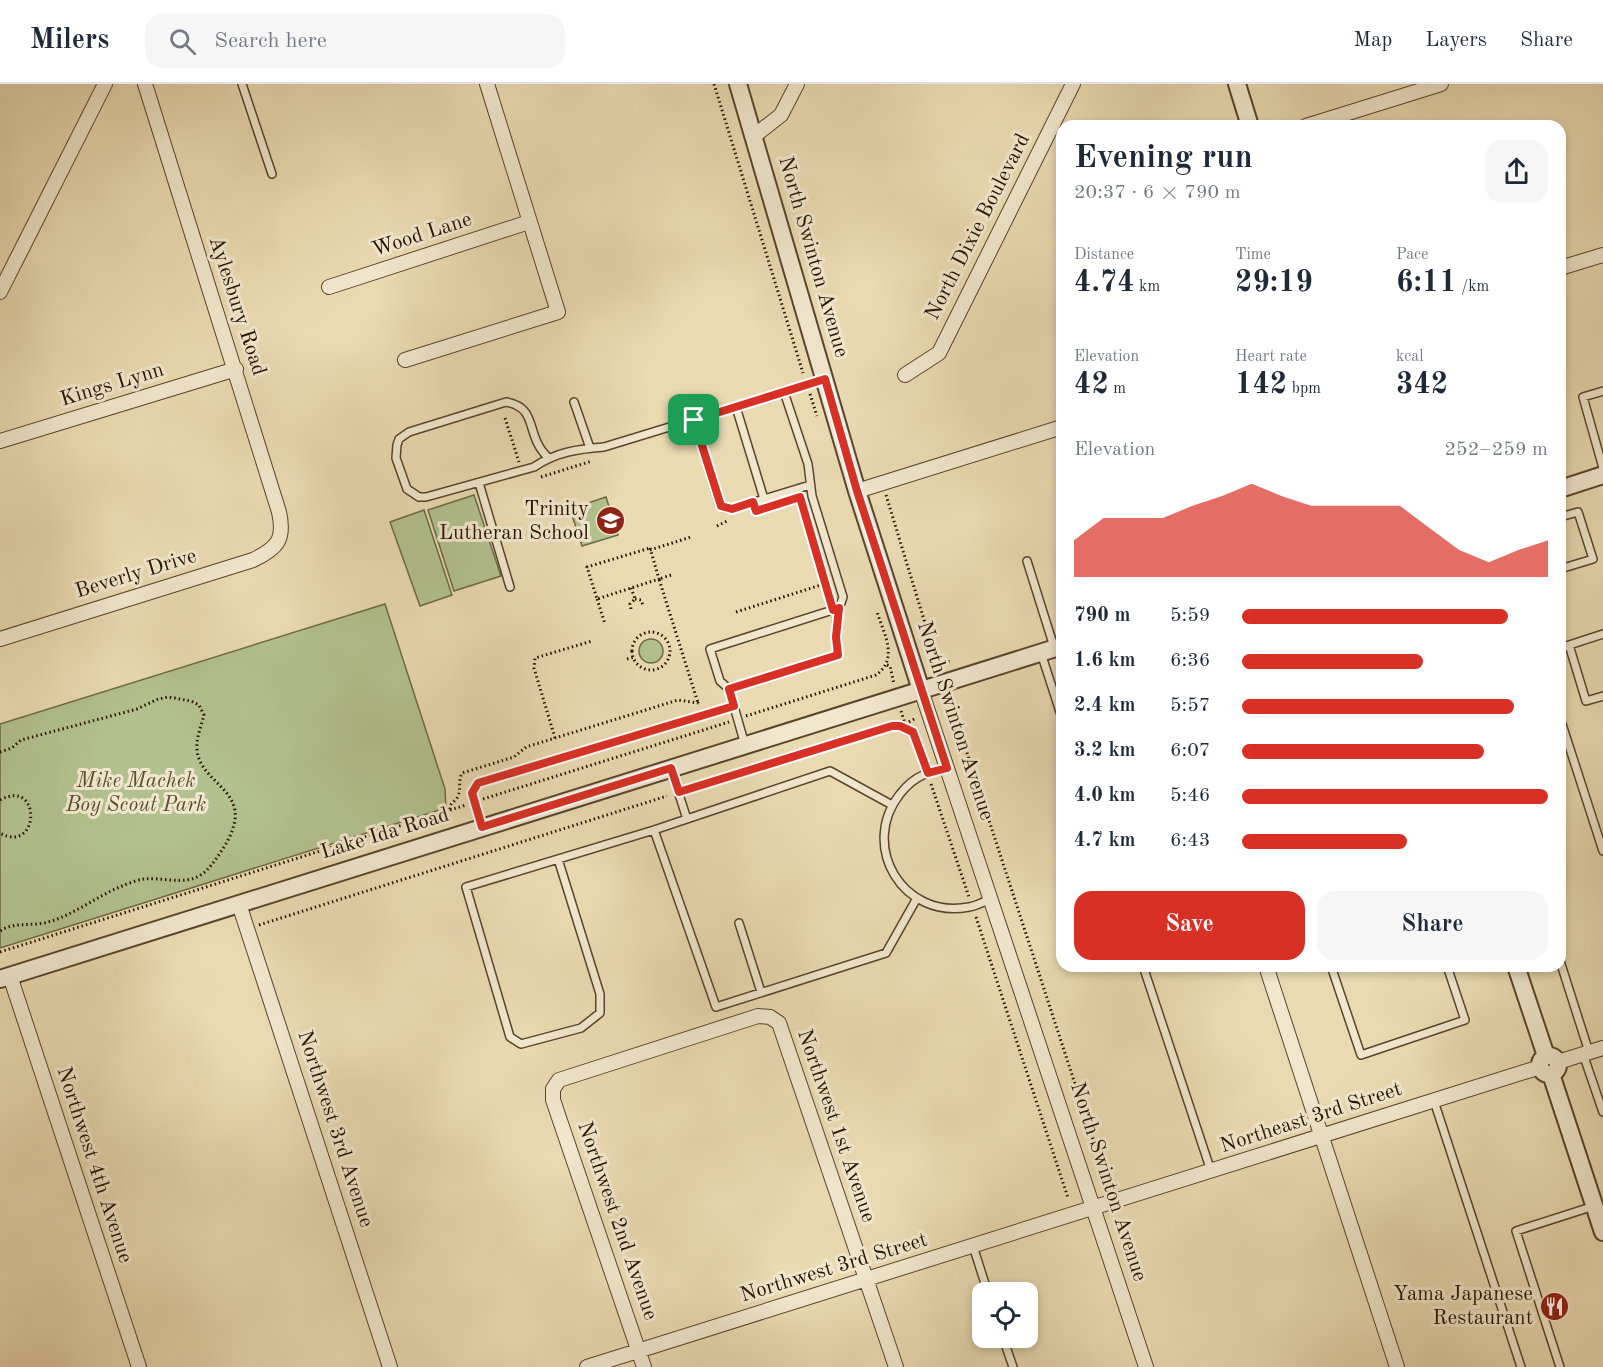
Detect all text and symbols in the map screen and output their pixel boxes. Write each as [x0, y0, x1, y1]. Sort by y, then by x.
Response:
search box [145, 14, 565, 68]
icon: search [166, 25, 199, 58]
text: Milers [30, 27, 109, 55]
text: Search here [214, 30, 327, 52]
text: Map [1353, 30, 1392, 51]
text: Layers [1425, 30, 1487, 51]
text: Share [1520, 30, 1573, 51]
street label: North Dixie Boulevard [922, 130, 1034, 323]
button: share [1485, 140, 1548, 203]
text: Evening run [1074, 142, 1253, 175]
street label: North Swinton Avenue [774, 154, 852, 360]
text: 20:37 · 6 × 790 m [1074, 183, 1241, 203]
street label: Wood Lane [370, 209, 474, 261]
street label: Aylesbury Road [205, 234, 269, 378]
text: Distance [1074, 247, 1134, 263]
text: Time [1235, 247, 1271, 263]
text: Pace [1396, 247, 1428, 263]
text: 4.74 [1074, 268, 1135, 298]
text: 29:19 [1235, 268, 1313, 298]
text: 6:11 [1396, 268, 1457, 298]
text: km [1135, 279, 1160, 295]
text: /km [1457, 279, 1489, 295]
text: Elevation [1074, 349, 1139, 365]
text: Heart rate [1235, 349, 1307, 365]
text: kcal [1396, 349, 1424, 365]
street label: Kings Lynn [58, 359, 166, 411]
text: 42 [1074, 370, 1109, 400]
text: 142 [1235, 370, 1287, 400]
text: 342 [1396, 370, 1448, 400]
text: m [1109, 381, 1126, 397]
text: bpm [1287, 381, 1321, 397]
pin [668, 394, 719, 445]
icon: arrive [677, 403, 710, 436]
text: Elevation [1074, 440, 1155, 460]
text: 252–259 m [1445, 440, 1548, 460]
place label: Trinity Lutheran School [439, 499, 589, 544]
school or university icon: Trinity Lutheran School [594, 505, 626, 537]
street label: Beverly Drive [73, 546, 199, 602]
text: 790 m [1074, 606, 1130, 626]
text: 5:59 [1170, 606, 1210, 626]
street label: North Swinton Avenue [913, 619, 997, 823]
text: 1.6 km [1074, 651, 1136, 671]
text: 6:36 [1170, 651, 1210, 671]
text: 2.4 km [1074, 696, 1136, 716]
text: 5:57 [1170, 696, 1210, 716]
text: 3.2 km [1074, 741, 1136, 761]
text: 6:07 [1170, 741, 1210, 761]
park label: Mike Machek Boy Scout Park [65, 771, 206, 816]
text: 4.0 km [1074, 786, 1136, 806]
text: 5:46 [1170, 786, 1210, 806]
street label: Lake Ida Road [318, 804, 452, 864]
text: 4.7 km [1074, 831, 1136, 851]
text: 6:43 [1170, 831, 1210, 851]
button: Save [1074, 891, 1305, 960]
button: Share [1317, 891, 1548, 960]
street label: Northwest 1st Avenue [793, 1027, 879, 1225]
street label: Northwest 3rd Avenue [293, 1028, 377, 1230]
street label: Northwest 4th Avenue [52, 1064, 136, 1266]
street label: Northeast 3rd Street [1218, 1079, 1404, 1157]
street label: North Swinton Avenue [1066, 1080, 1150, 1284]
street label: Northwest 2nd Avenue [573, 1119, 661, 1323]
street label: Northwest 3rd Street [738, 1230, 930, 1306]
map controls [972, 1282, 1038, 1348]
button: locate [972, 1282, 1038, 1348]
place label: Yama Japanese Restaurant [1393, 1284, 1533, 1329]
restaurant icon: Yama Japanese Restaurant [1538, 1290, 1570, 1322]

